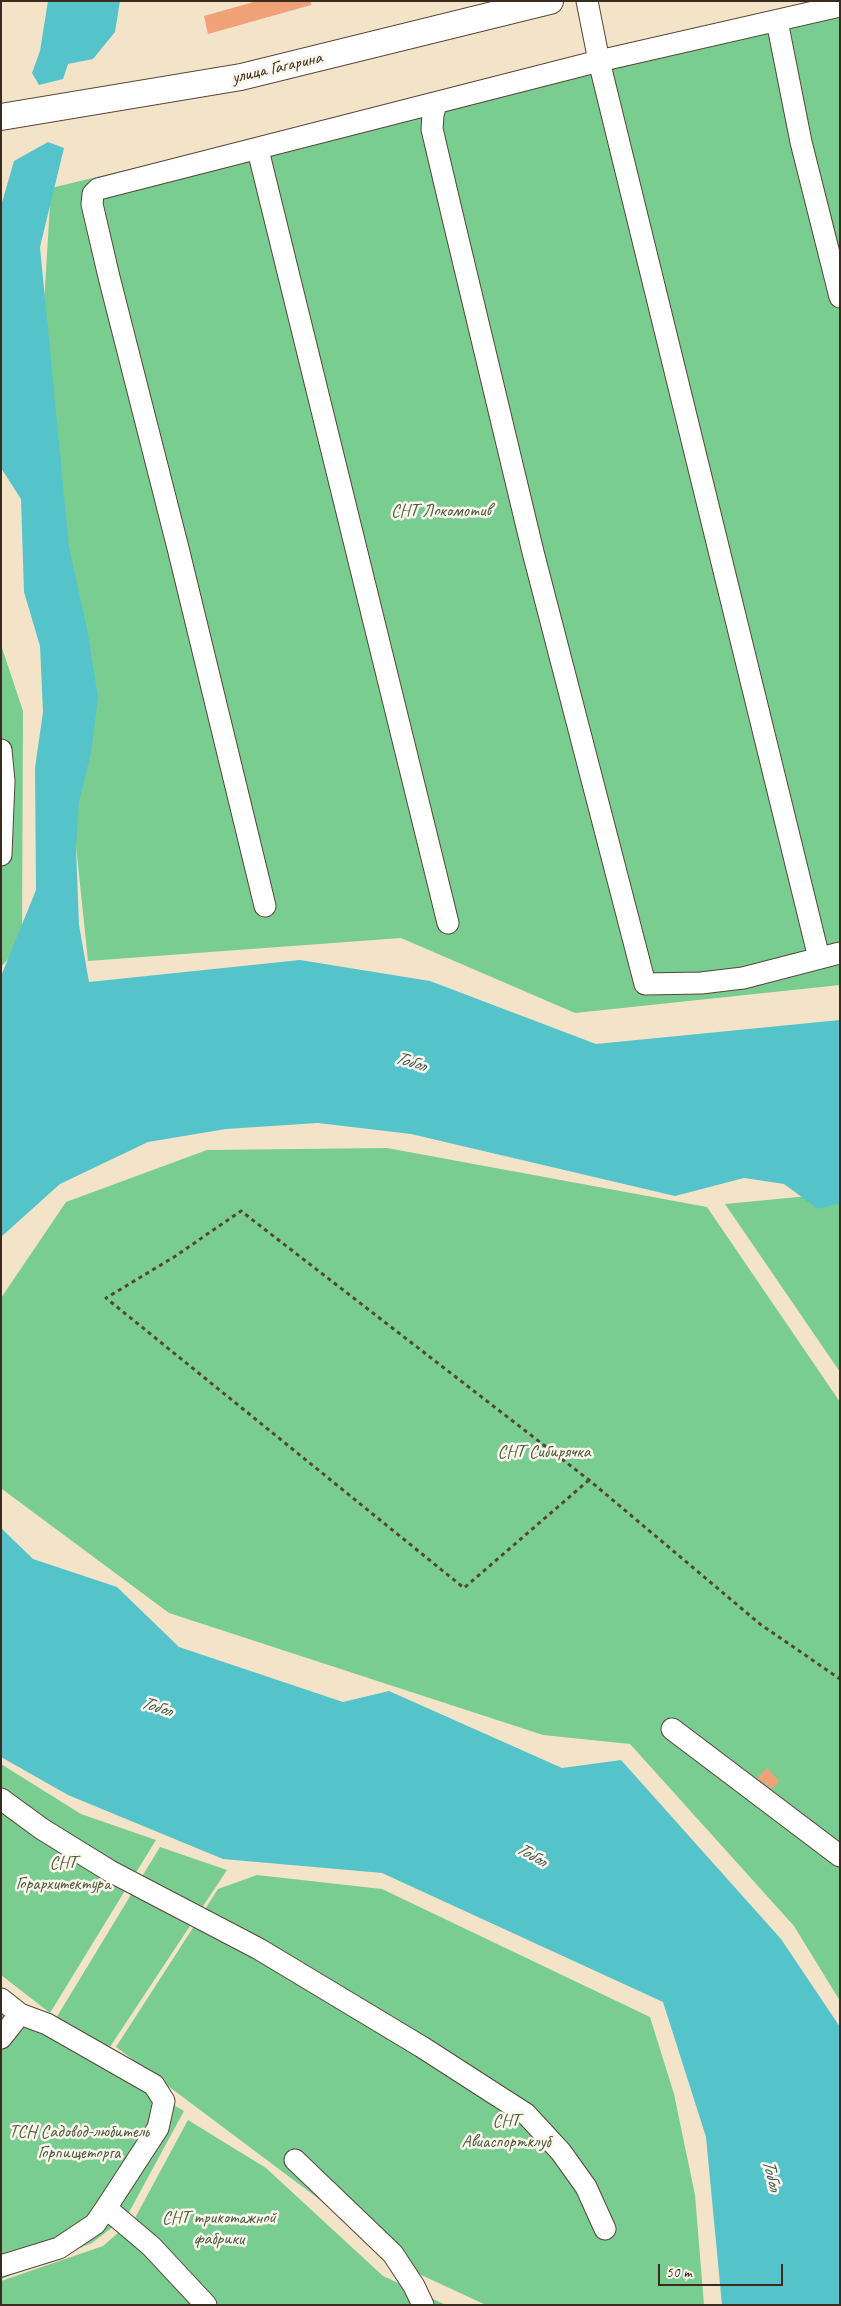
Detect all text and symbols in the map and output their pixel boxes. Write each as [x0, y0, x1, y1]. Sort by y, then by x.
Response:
street label: улица Гагарина [230, 47, 324, 89]
park label: СНТ Локомотив [391, 500, 491, 522]
water label: Тобол [392, 1047, 428, 1077]
park label: СНТ Сибирячка [497, 1441, 591, 1463]
water label: Тобол [138, 1691, 174, 1723]
water label: Тобол [512, 1837, 550, 1873]
park label: СНТ Горархитектура [16, 1852, 110, 1895]
park label: СНТ Авиаспортклуб [462, 2110, 550, 2152]
park label: ТСН Садовод-любитель Горпищеторга [9, 2121, 149, 2164]
water label: Тобол [756, 2157, 786, 2193]
park label: СНТ трикотажной фабрики [162, 2207, 276, 2250]
scale bar [661, 2254, 786, 2286]
text: 50 m [666, 2263, 692, 2282]

